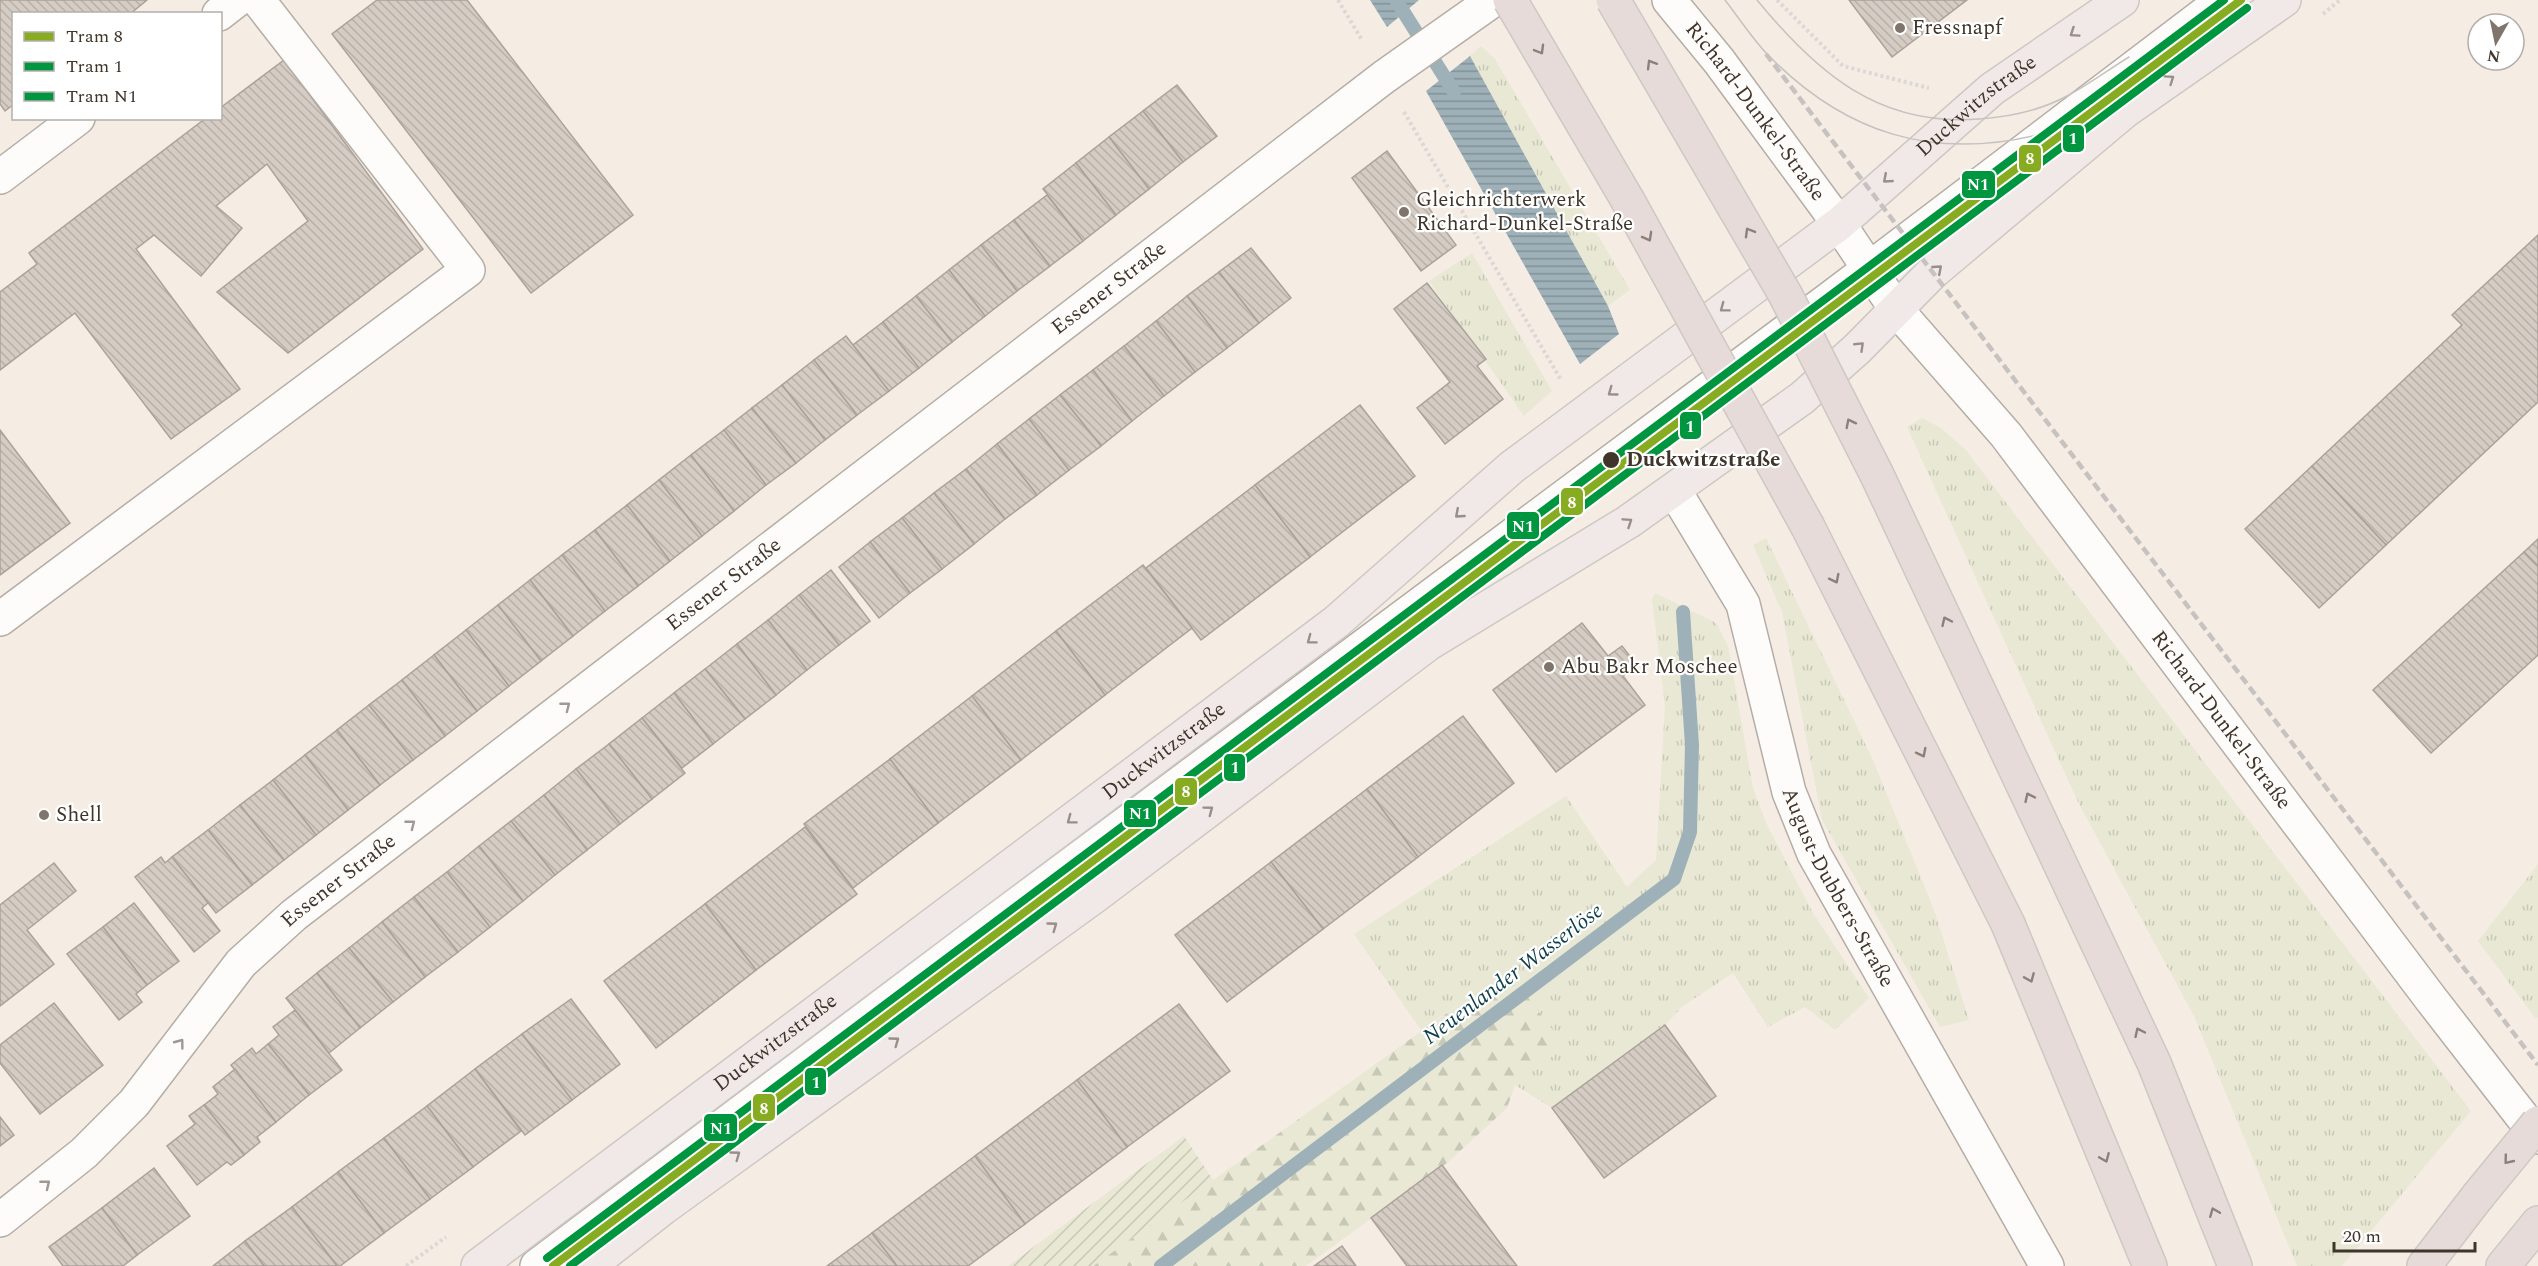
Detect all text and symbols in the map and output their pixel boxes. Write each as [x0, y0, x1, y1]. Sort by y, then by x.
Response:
legend [12, 12, 222, 120]
place label: Fressnapf [1912, 12, 2004, 44]
north arrow [2466, 12, 2526, 72]
street label: Richard-Dunkel-Straße [1677, 15, 1833, 208]
marker: Fressnapf [1893, 21, 1907, 35]
text: Tram 8 [66, 23, 123, 50]
one-way arrow [2070, 26, 2081, 37]
text: N [2485, 43, 2502, 69]
one-way arrow [1533, 44, 1544, 55]
street label: Duckwitzstraße [1909, 47, 2043, 165]
text: Tram 1 [66, 53, 123, 80]
one-way arrow [1647, 60, 1659, 70]
one-way arrow [2164, 75, 2175, 86]
text: Tram N1 [66, 83, 137, 110]
line badge: 1 [2062, 124, 2085, 153]
text: 1 [2069, 127, 2077, 151]
line badge: 8 [2018, 144, 2042, 173]
text: 8 [2026, 147, 2035, 171]
line badge: N1 [1961, 170, 1996, 199]
one-way arrow [1884, 172, 1894, 183]
text: N1 [1967, 173, 1989, 197]
place label: Gleichrichterwerk Richard-Dunkel-Straße [1416, 184, 1633, 240]
marker: Gleichrichterwerk Richard-Dunkel-Straße [1397, 205, 1411, 219]
one-way arrow [1745, 228, 1756, 238]
one-way arrow [1641, 231, 1652, 242]
street label: Essener Straße [1044, 233, 1174, 343]
one-way arrow [1931, 265, 1942, 276]
one-way arrow [1720, 301, 1731, 312]
one-way arrow [1852, 342, 1863, 353]
one-way arrow [1607, 385, 1618, 396]
line badge: 1 [1679, 411, 1702, 440]
text: 1 [1686, 415, 1694, 439]
one-way arrow [1846, 419, 1857, 429]
place label: Duckwitzstraße [1626, 444, 1780, 476]
marker: Duckwitzstraße [1601, 450, 1621, 470]
line badge: 8 [1560, 487, 1584, 516]
text: 8 [1568, 491, 1577, 515]
one-way arrow [1455, 507, 1466, 518]
line badge: N1 [1506, 511, 1540, 540]
text: N1 [1512, 515, 1534, 539]
one-way arrow [1621, 518, 1632, 529]
street label: Essener Straße [659, 530, 788, 639]
one-way arrow [1827, 573, 1839, 584]
one-way arrow [1941, 617, 1953, 628]
street label: Richard-Dunkel-Straße [2143, 624, 2299, 817]
one-way arrow [1307, 633, 1318, 644]
place label: Abu Bakr Moschee [1561, 651, 1738, 683]
marker: Abu Bakr Moschee [1542, 660, 1556, 674]
street label: Duckwitzstraße [1095, 694, 1233, 808]
one-way arrow [559, 702, 570, 713]
one-way arrow [1915, 747, 1926, 758]
line badge: 1 [1223, 753, 1246, 782]
text: 1 [1231, 756, 1239, 780]
line badge: 8 [1174, 777, 1198, 806]
text: 8 [1182, 780, 1191, 804]
street label: August-Dubbers-Straße [1773, 783, 1902, 994]
one-way arrow [2025, 793, 2037, 804]
place label: Shell [56, 799, 102, 831]
line badge: N1 [1123, 799, 1157, 828]
text: N1 [1129, 802, 1151, 826]
one-way arrow [1202, 806, 1213, 817]
marker: Shell [37, 808, 51, 822]
one-way arrow [1067, 813, 1078, 824]
one-way arrow [405, 821, 416, 832]
street label: Essener Straße [274, 826, 403, 936]
water label: Neuenlander Wasserlöse [1416, 895, 1610, 1053]
one-way arrow [1046, 923, 1057, 934]
one-way arrow [2023, 971, 2035, 982]
street label: Duckwitzstraße [707, 985, 844, 1100]
one-way arrow [2135, 1027, 2147, 1038]
one-way arrow [888, 1037, 899, 1048]
one-way arrow [172, 1039, 183, 1050]
line badge: 1 [804, 1067, 827, 1096]
text: 1 [812, 1071, 820, 1095]
line badge: 8 [752, 1093, 776, 1122]
text: 8 [760, 1097, 769, 1121]
line badge: N1 [703, 1113, 738, 1142]
text: N1 [710, 1117, 732, 1141]
one-way arrow [730, 1151, 741, 1162]
one-way arrow [2098, 1151, 2110, 1162]
one-way arrow [2504, 1153, 2515, 1164]
one-way arrow [39, 1180, 50, 1191]
one-way arrow [2209, 1207, 2221, 1218]
scale bar [2334, 1215, 2475, 1253]
text: 20 m [2343, 1223, 2381, 1250]

